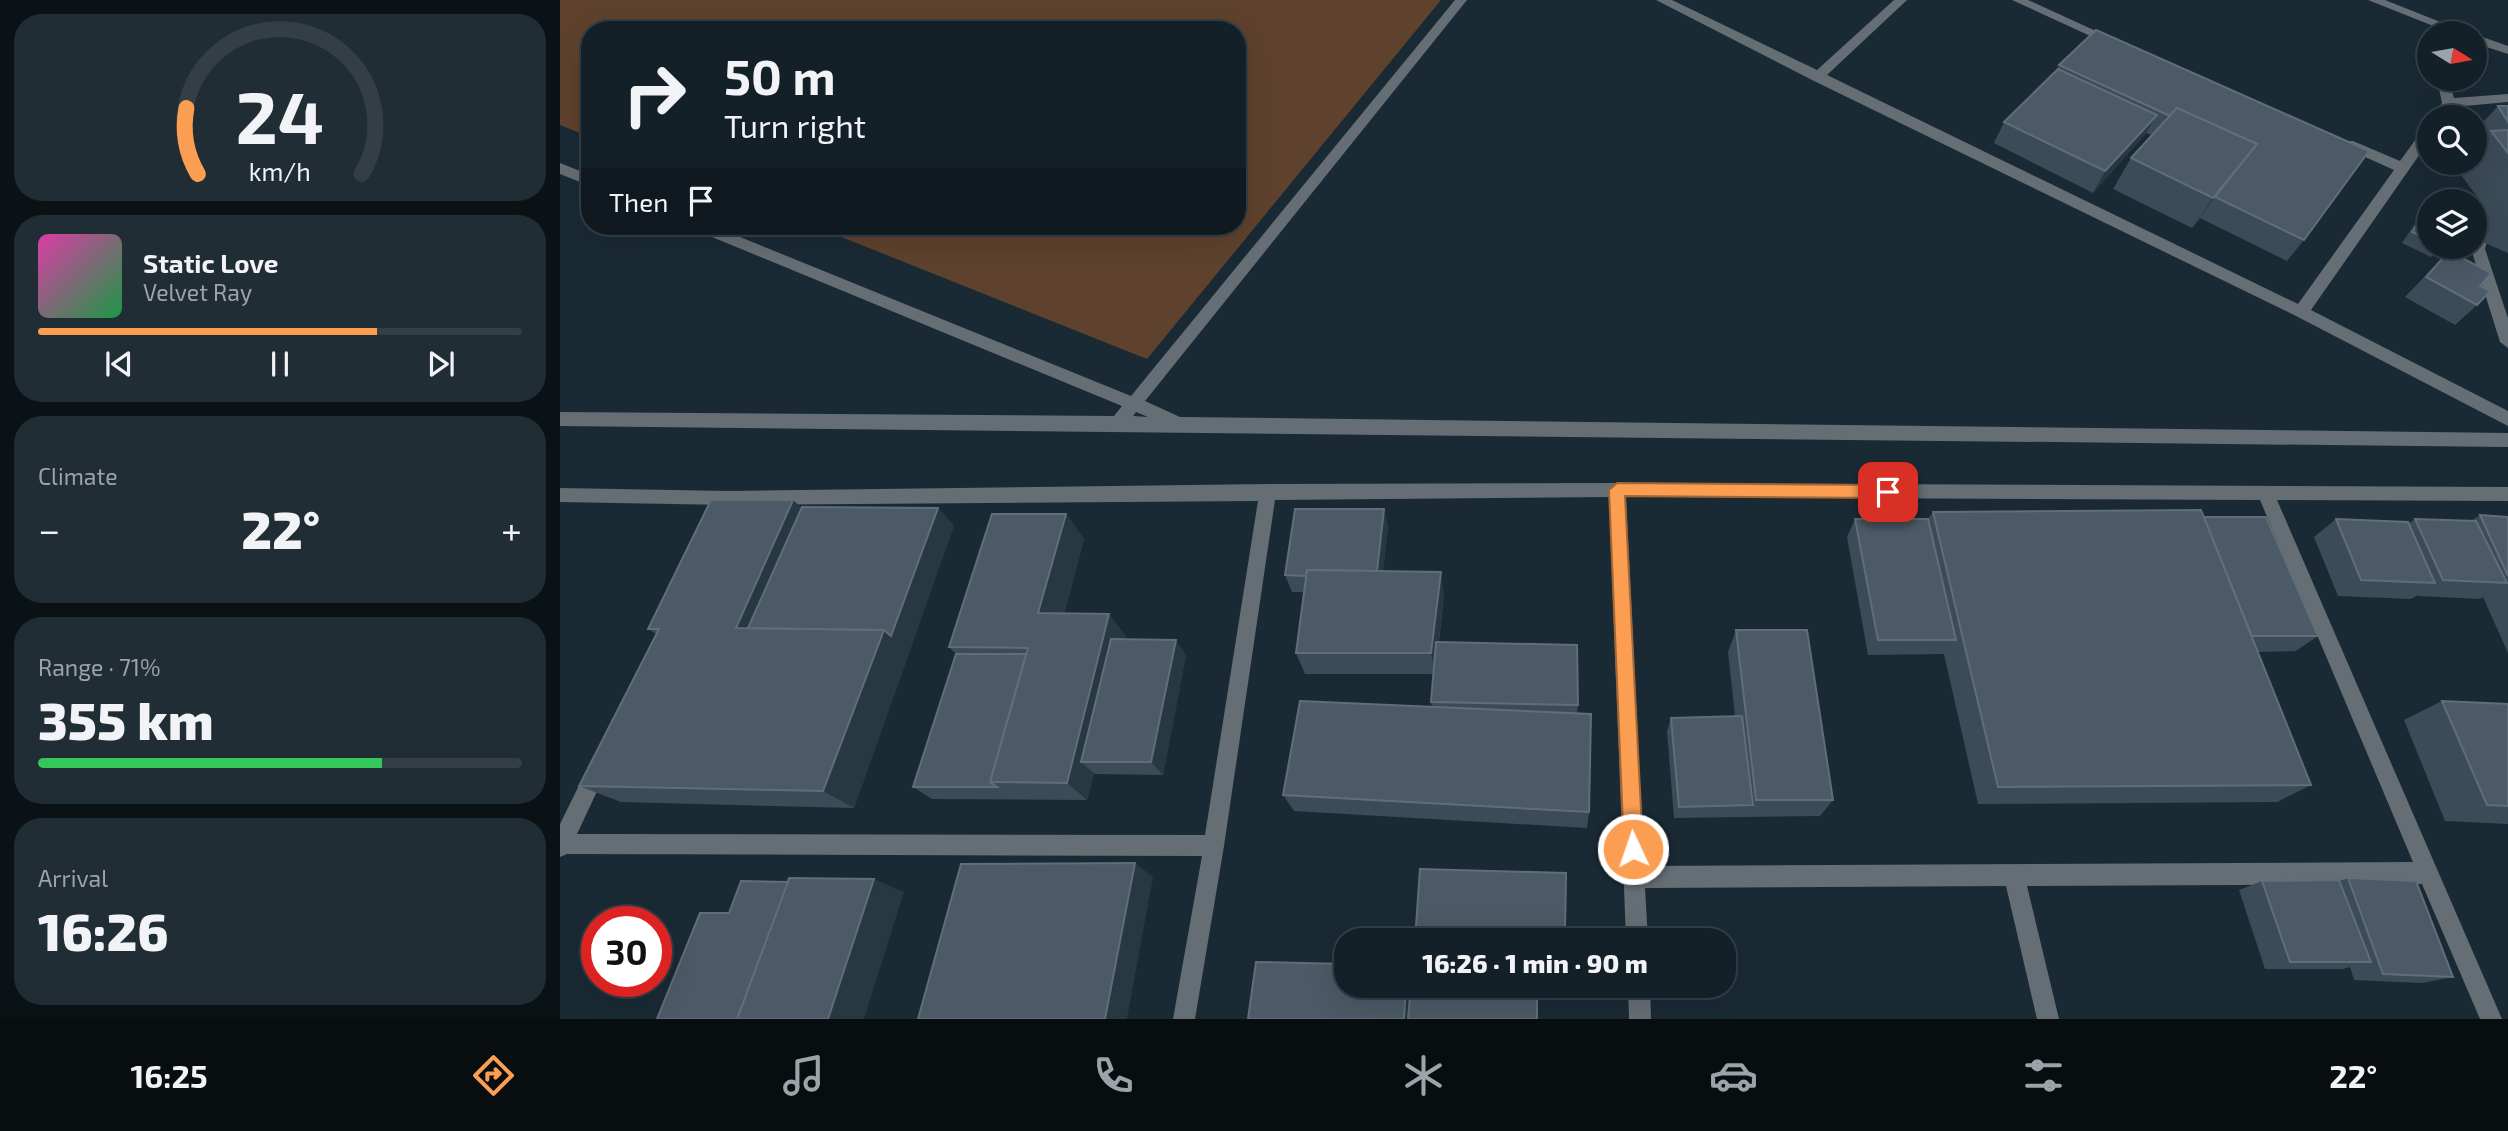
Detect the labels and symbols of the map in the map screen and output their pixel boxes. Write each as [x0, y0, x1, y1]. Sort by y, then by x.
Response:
north arrow [2417, 21, 2487, 91]
pin [1858, 462, 1918, 522]
position arrow [1596, 812, 1670, 886]
speed limit sign: 30 [581, 906, 672, 997]

